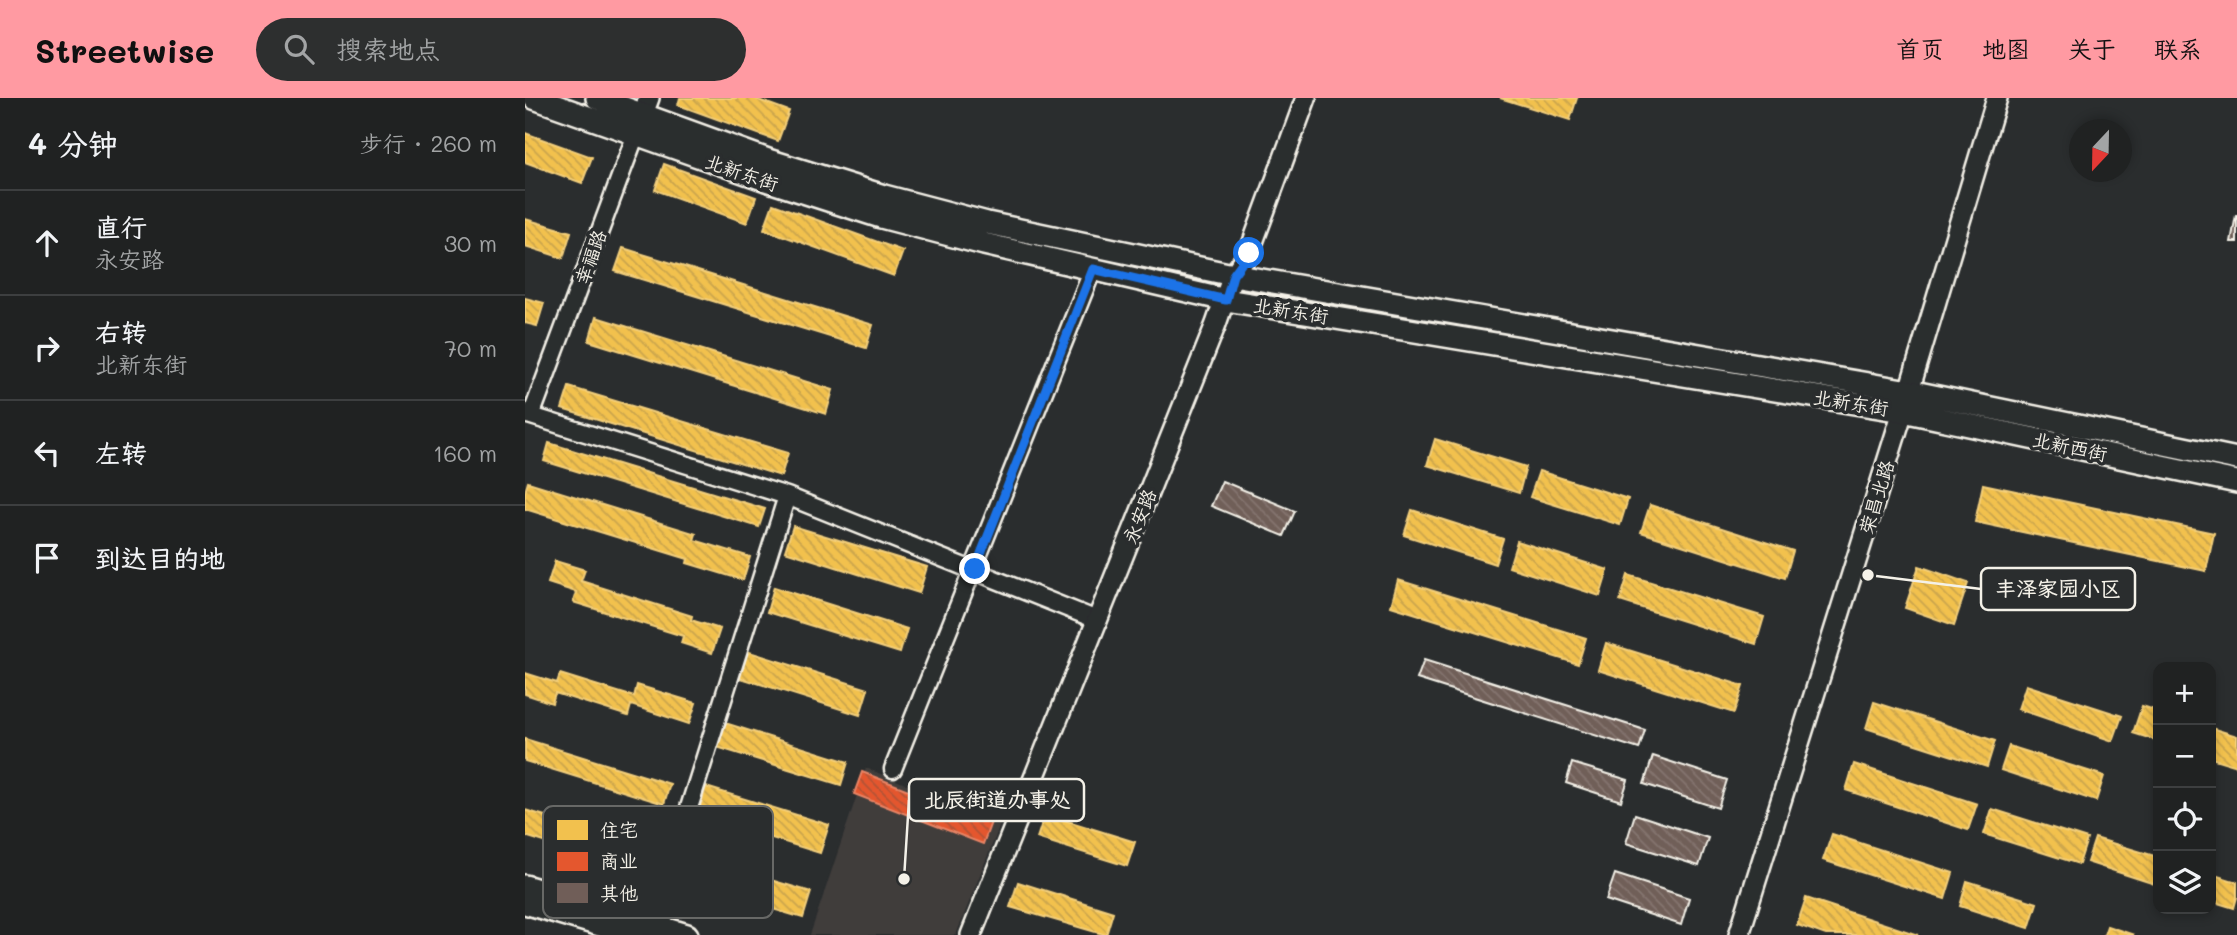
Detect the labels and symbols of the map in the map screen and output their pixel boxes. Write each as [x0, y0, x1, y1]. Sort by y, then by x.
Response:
north arrow [2069, 119, 2132, 182]
street label: 北新东街 [702, 148, 782, 196]
street label: 幸福路 [569, 226, 611, 288]
route start [1233, 237, 1264, 268]
street label: 北新东街 [1252, 292, 1330, 328]
street label: 北新东街 [1812, 384, 1890, 420]
street label: 北新西街 [2030, 426, 2110, 466]
street label: 荣昌北路 [1853, 457, 1899, 537]
street label: 永安路 [1117, 485, 1161, 547]
route end [959, 553, 990, 584]
callout: 丰泽家园小区 [1981, 568, 2135, 610]
text: 丰泽家园小区 [1995, 574, 2121, 601]
callout: 北辰街道办事处 [909, 779, 1084, 821]
text: 北辰街道办事处 [924, 785, 1071, 812]
legend [543, 806, 773, 918]
text: 住宅 [600, 817, 638, 842]
text: 商业 [600, 848, 638, 873]
text: 其他 [600, 880, 638, 905]

